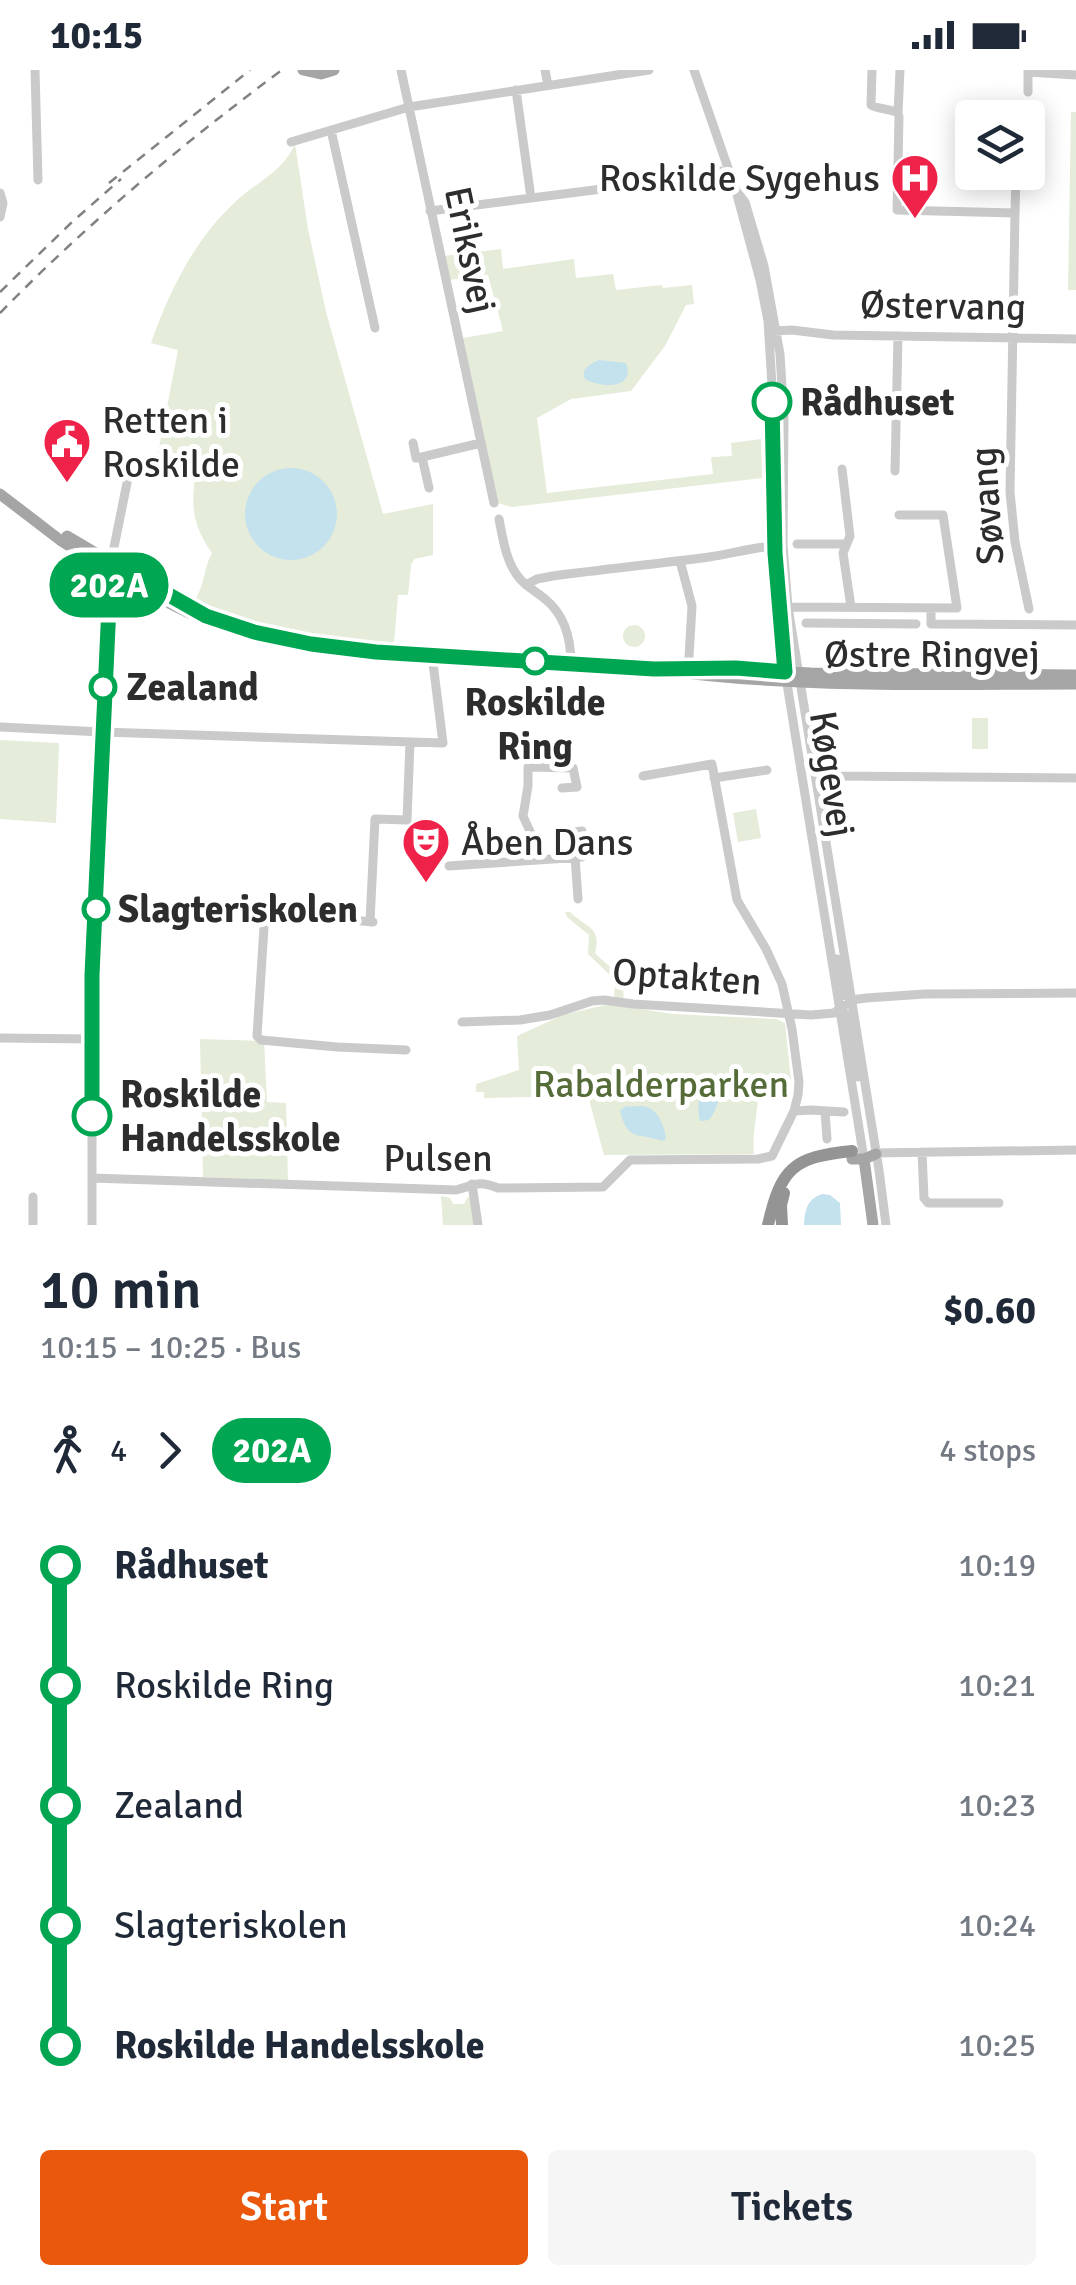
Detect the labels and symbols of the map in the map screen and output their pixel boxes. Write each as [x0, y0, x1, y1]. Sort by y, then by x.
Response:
hospital icon: Roskilde Sygehus [889, 152, 941, 220]
place label: Roskilde Sygehus [599, 155, 880, 202]
street label: Eriksvej [434, 182, 506, 318]
street label: Østervang [860, 281, 1026, 331]
place label: Rådhuset [800, 379, 954, 426]
marker: Rådhuset [753, 383, 791, 421]
place label: Retten i Roskilde [102, 397, 240, 488]
public building icon: Retten i Roskilde [41, 416, 93, 484]
street label: Søvang [959, 446, 1015, 566]
line badge: 202A [39, 552, 179, 618]
street label: Østre Ringvej [824, 631, 1040, 678]
marker: Roskilde Ring [522, 648, 548, 674]
place label: Zealand [126, 664, 259, 711]
marker: Zealand [90, 674, 116, 700]
place label: Roskilde Ring [464, 679, 606, 770]
street label: Køgevej [799, 708, 865, 840]
theatre icon: Åben Dans [400, 816, 452, 884]
place label: Åben Dans [461, 819, 633, 866]
place label: Slagteriskolen [118, 886, 358, 933]
marker: Slagteriskolen [83, 896, 109, 922]
street label: Optakten [611, 948, 763, 1006]
park label: Rabalderparken [533, 1061, 789, 1108]
place label: Roskilde Handelsskole [120, 1071, 341, 1162]
marker: Roskilde Handelsskole [73, 1097, 111, 1135]
street label: Pulsen [383, 1135, 493, 1182]

